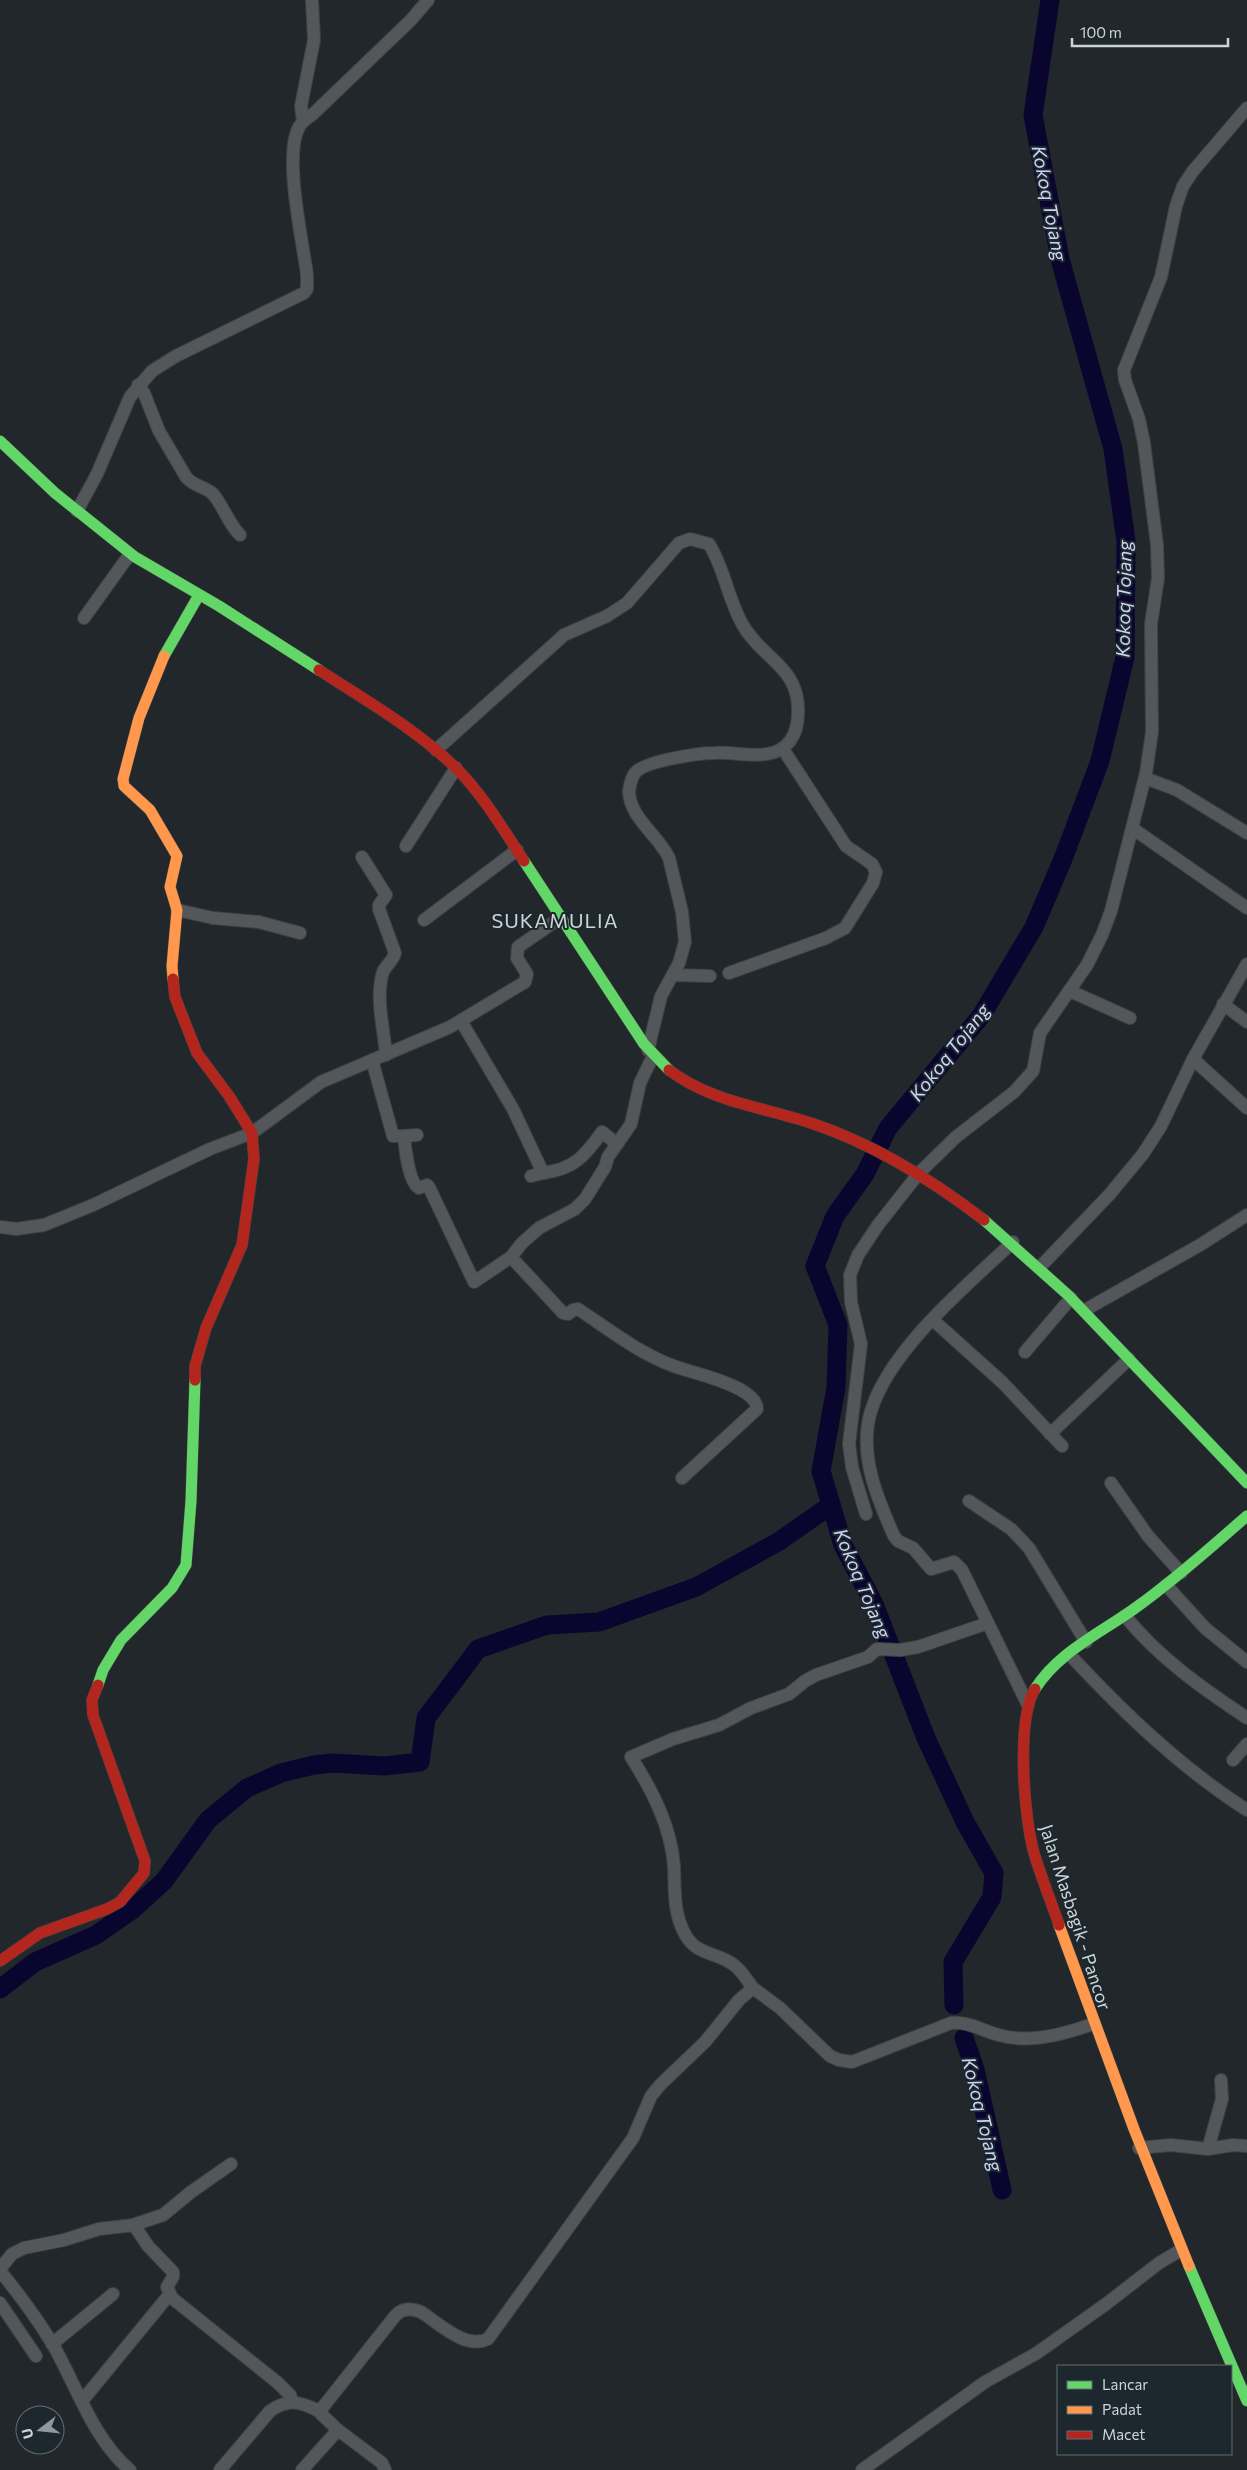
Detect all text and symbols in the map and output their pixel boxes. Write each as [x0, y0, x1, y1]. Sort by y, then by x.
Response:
scale bar [1072, 15, 1228, 47]
text: 100 m [1080, 23, 1122, 41]
water label: Kokoq Tojang [1028, 143, 1073, 263]
water label: Kokoq Tojang [1110, 540, 1136, 658]
district label: SUKAMULIA [492, 908, 618, 932]
water label: Kokoq Tojang [904, 998, 995, 1105]
water label: Kokoq Tojang [830, 1525, 897, 1642]
street label: Jalan Masbagik - Pancor [1036, 1822, 1116, 2012]
water label: Kokoq Tojang [958, 2054, 1009, 2174]
legend [1057, 2365, 1232, 2455]
text: Lancar [1102, 2375, 1148, 2393]
text: Padat [1102, 2400, 1142, 2418]
north arrow [15, 2405, 65, 2455]
text: Macet [1102, 2425, 1145, 2443]
text: U [17, 2426, 37, 2441]

